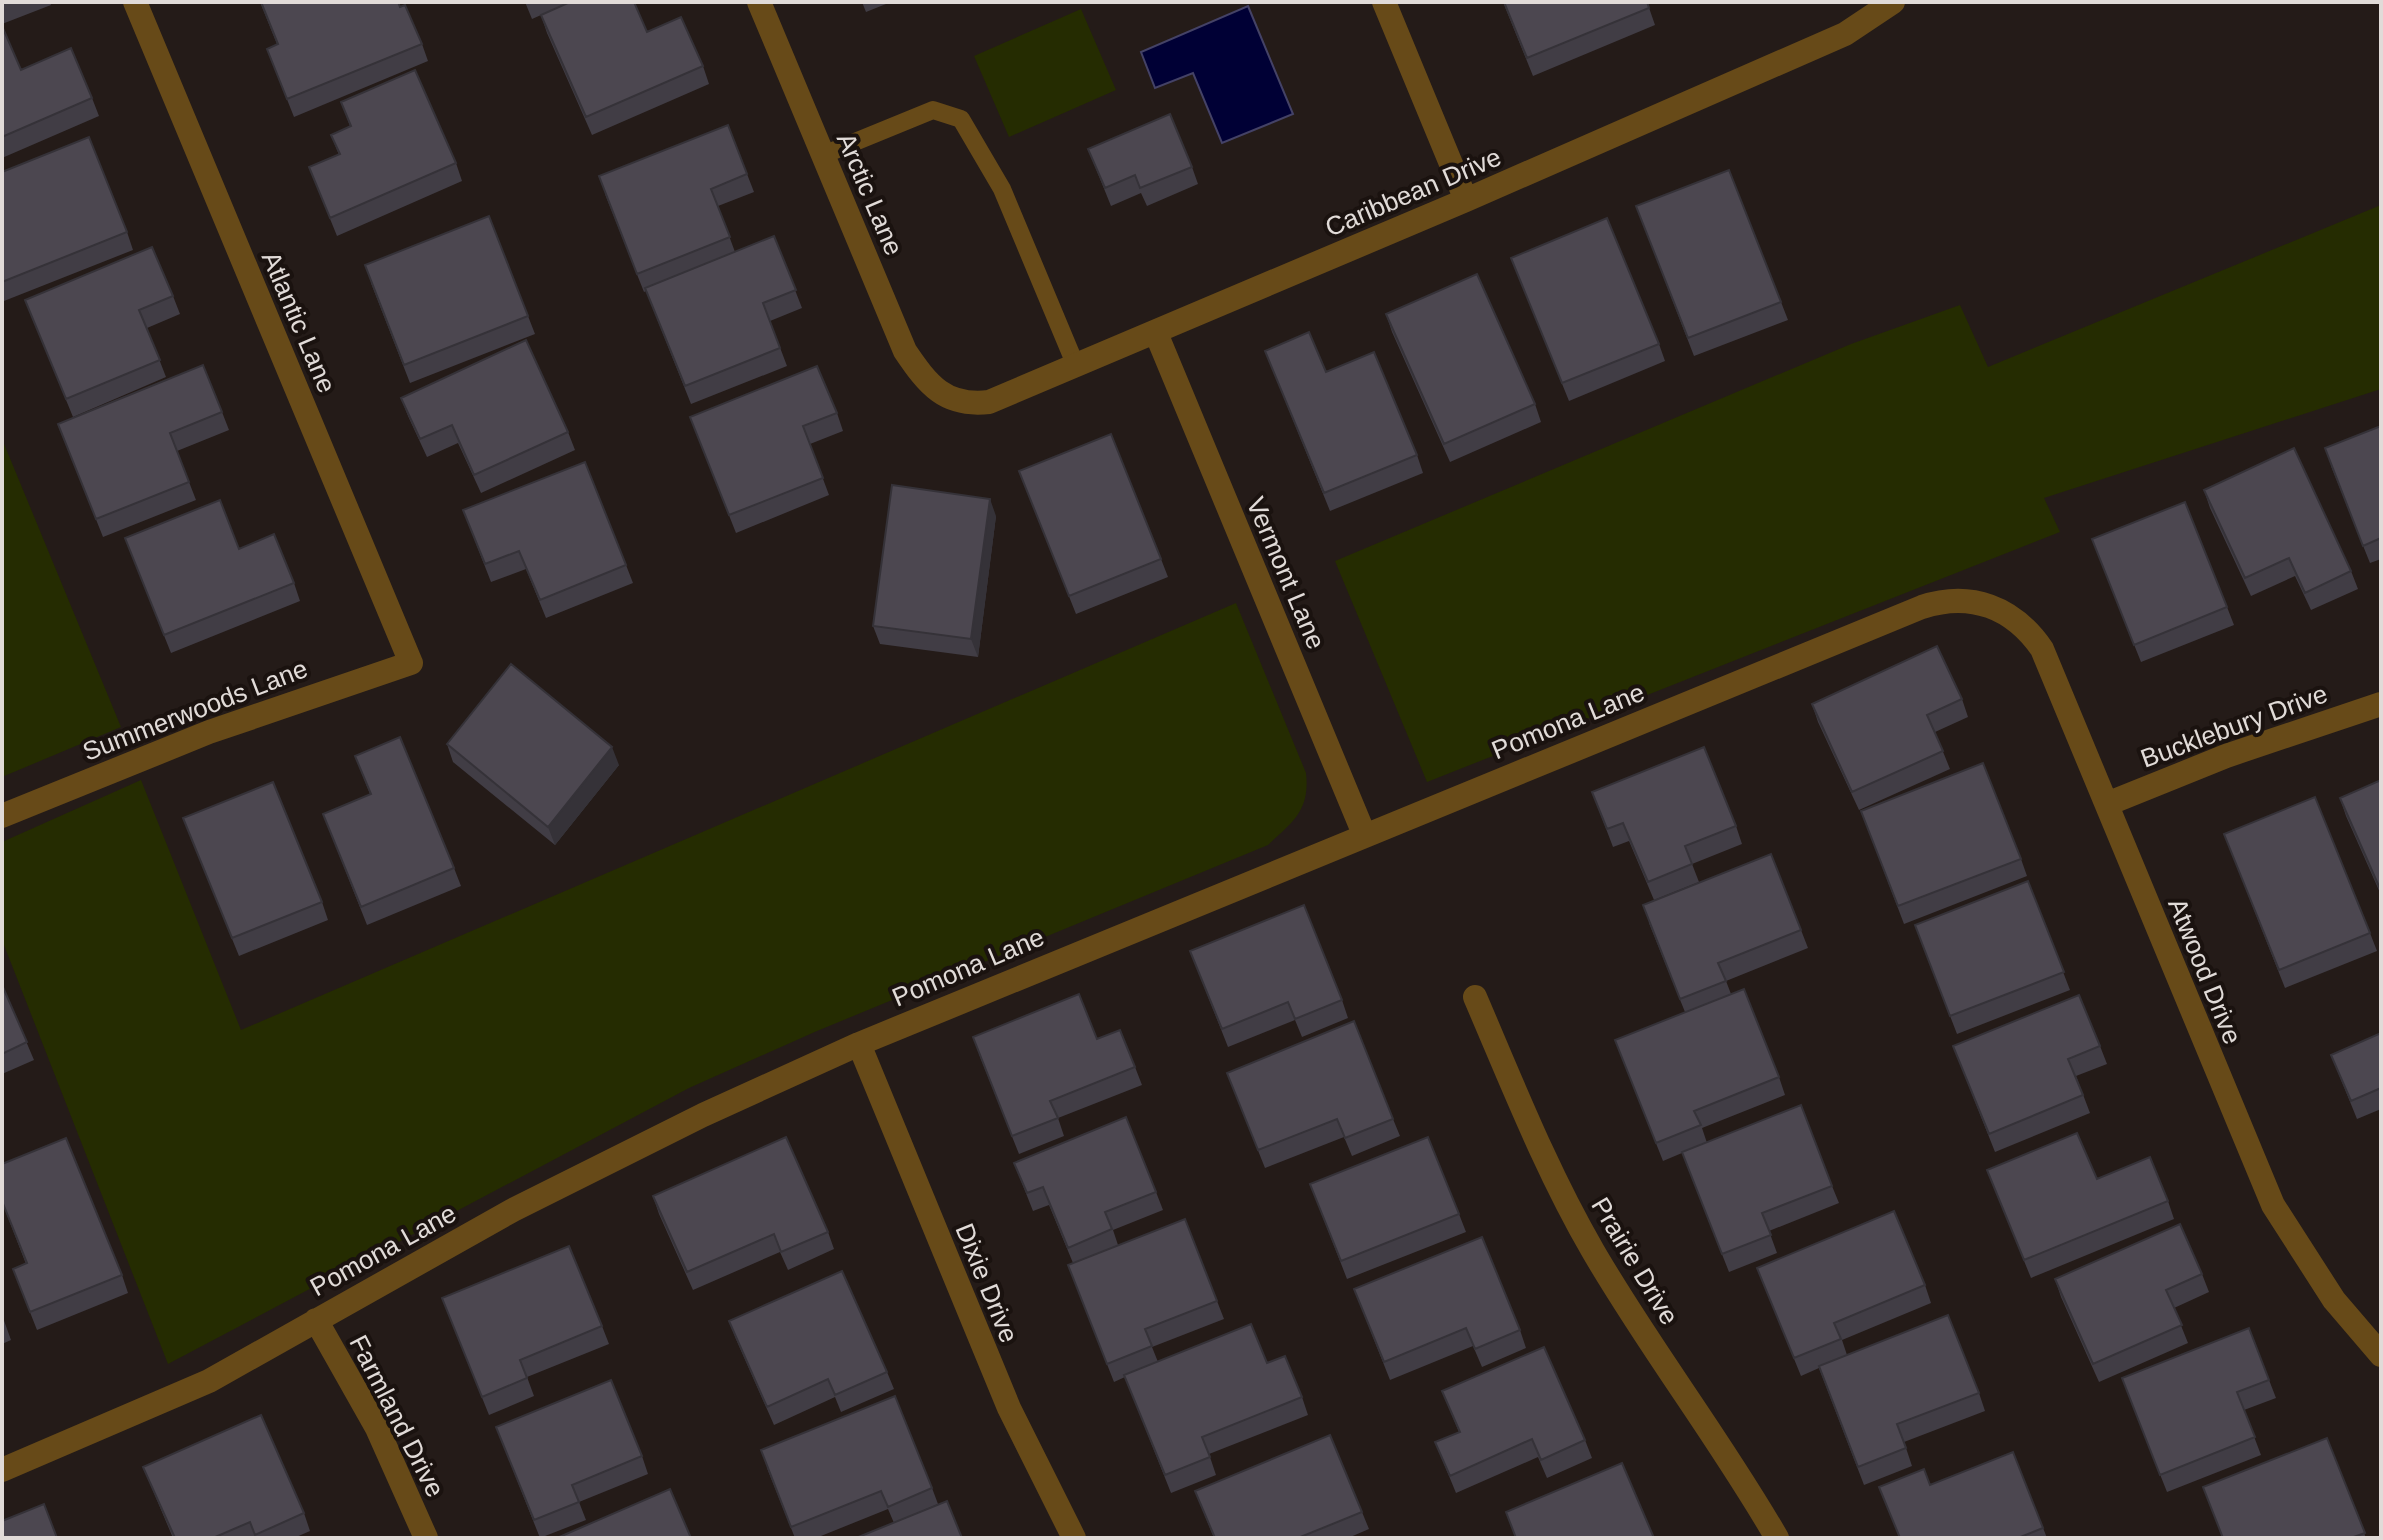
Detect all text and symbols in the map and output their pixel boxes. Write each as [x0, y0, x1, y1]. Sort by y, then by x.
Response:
street label: Arctic Lane [831, 128, 909, 260]
street label: Caribbean Drive [1321, 141, 1505, 243]
street label: Atlantic Lane [256, 247, 342, 397]
street label: Vermont Lane [1241, 493, 1331, 653]
street label: Summerwoods Lane [78, 653, 312, 767]
street label: Pomona Lane [1487, 677, 1649, 765]
street label: Bucklebury Drive [2137, 678, 2331, 774]
street label: Atwood Drive [2162, 894, 2248, 1048]
street label: Pomona Lane [888, 922, 1048, 1012]
street label: Prairie Drive [1585, 1192, 1685, 1330]
street label: Pomona Lane [305, 1198, 461, 1302]
street label: Dixie Drive [950, 1219, 1024, 1347]
street label: Farmland Drive [343, 1330, 451, 1502]

